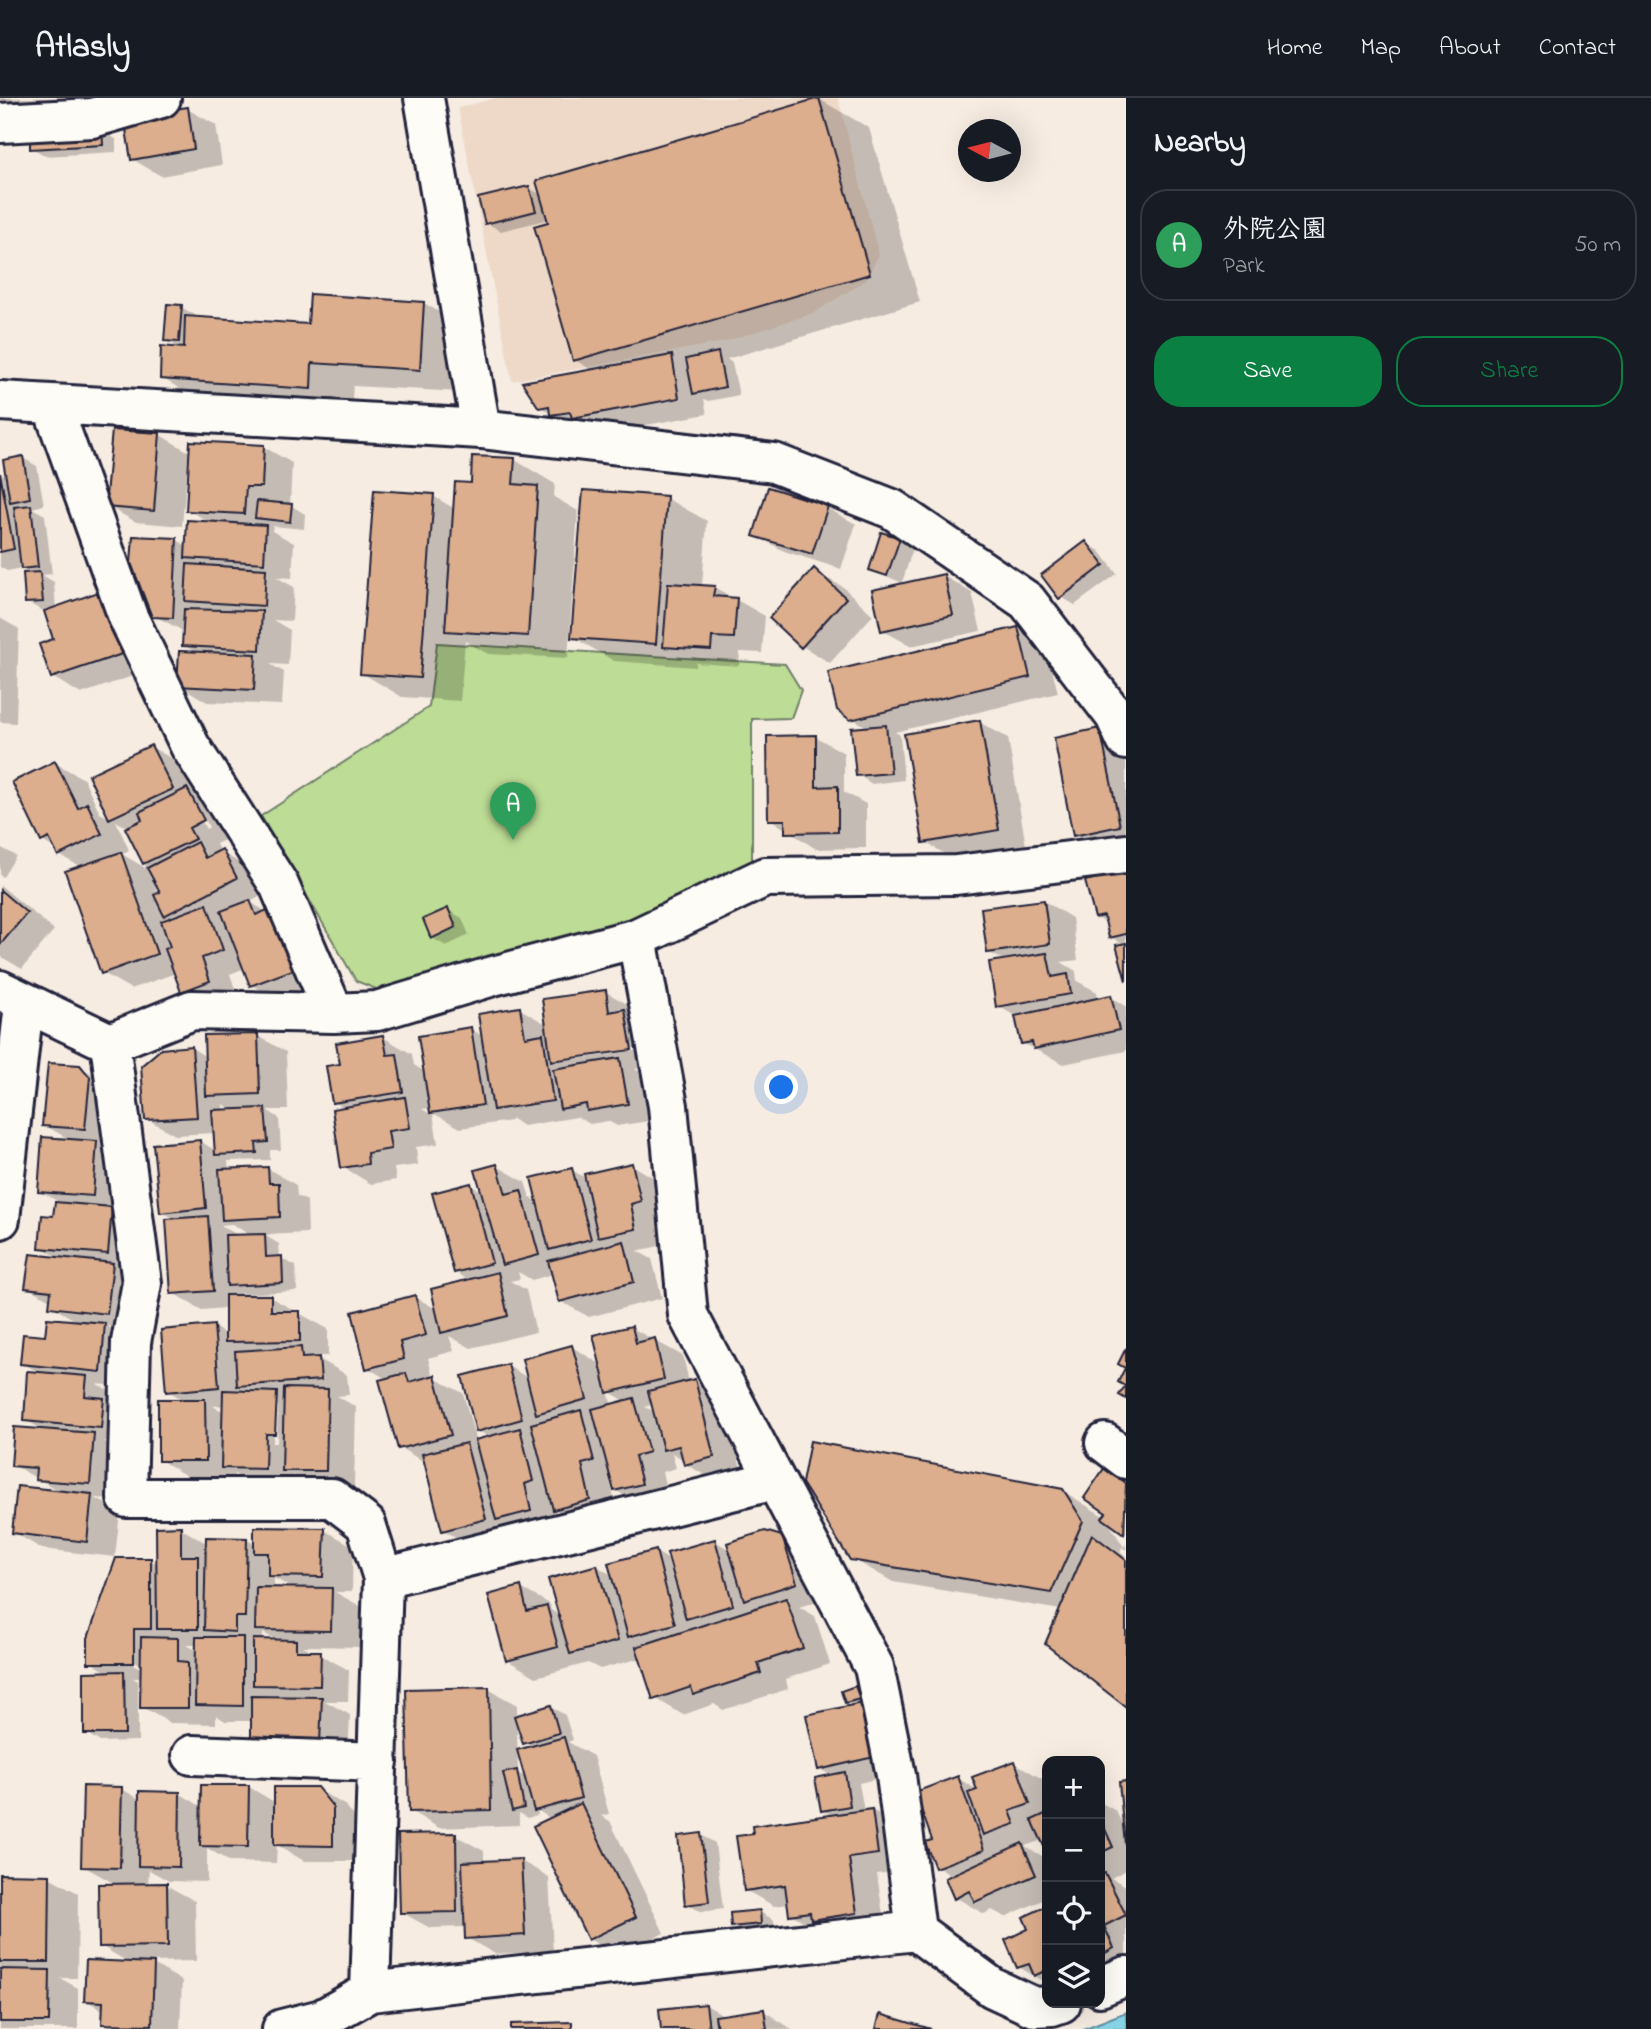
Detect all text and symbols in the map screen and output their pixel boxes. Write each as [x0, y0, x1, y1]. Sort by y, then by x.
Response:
text: Atlasly [35, 24, 130, 72]
text: Home [1267, 31, 1323, 66]
text: Map [1361, 31, 1401, 66]
text: About [1439, 31, 1501, 66]
text: Contact [1539, 31, 1616, 66]
north arrow [958, 119, 1021, 182]
text: Nearby [1154, 122, 1246, 166]
text: 外院公園 [1223, 212, 1327, 250]
text: A [1172, 229, 1186, 262]
text: 50 m [1574, 229, 1621, 262]
text: Park [1223, 250, 1265, 283]
button: Save [1154, 336, 1382, 407]
button: Share [1396, 336, 1623, 407]
pin: A [490, 782, 536, 840]
your location [764, 1070, 798, 1104]
map controls [1042, 1756, 1105, 2008]
button: + [1042, 1756, 1105, 1819]
button: − [1042, 1819, 1105, 1882]
button: locate [1042, 1882, 1105, 1945]
button: layers [1042, 1945, 1105, 2008]

